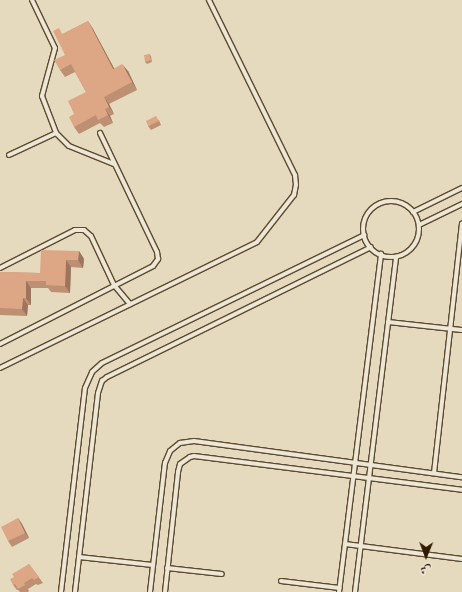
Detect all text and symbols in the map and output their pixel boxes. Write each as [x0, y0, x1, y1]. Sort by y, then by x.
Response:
north arrow [406, 536, 446, 576]
text: ش [420, 561, 431, 576]

